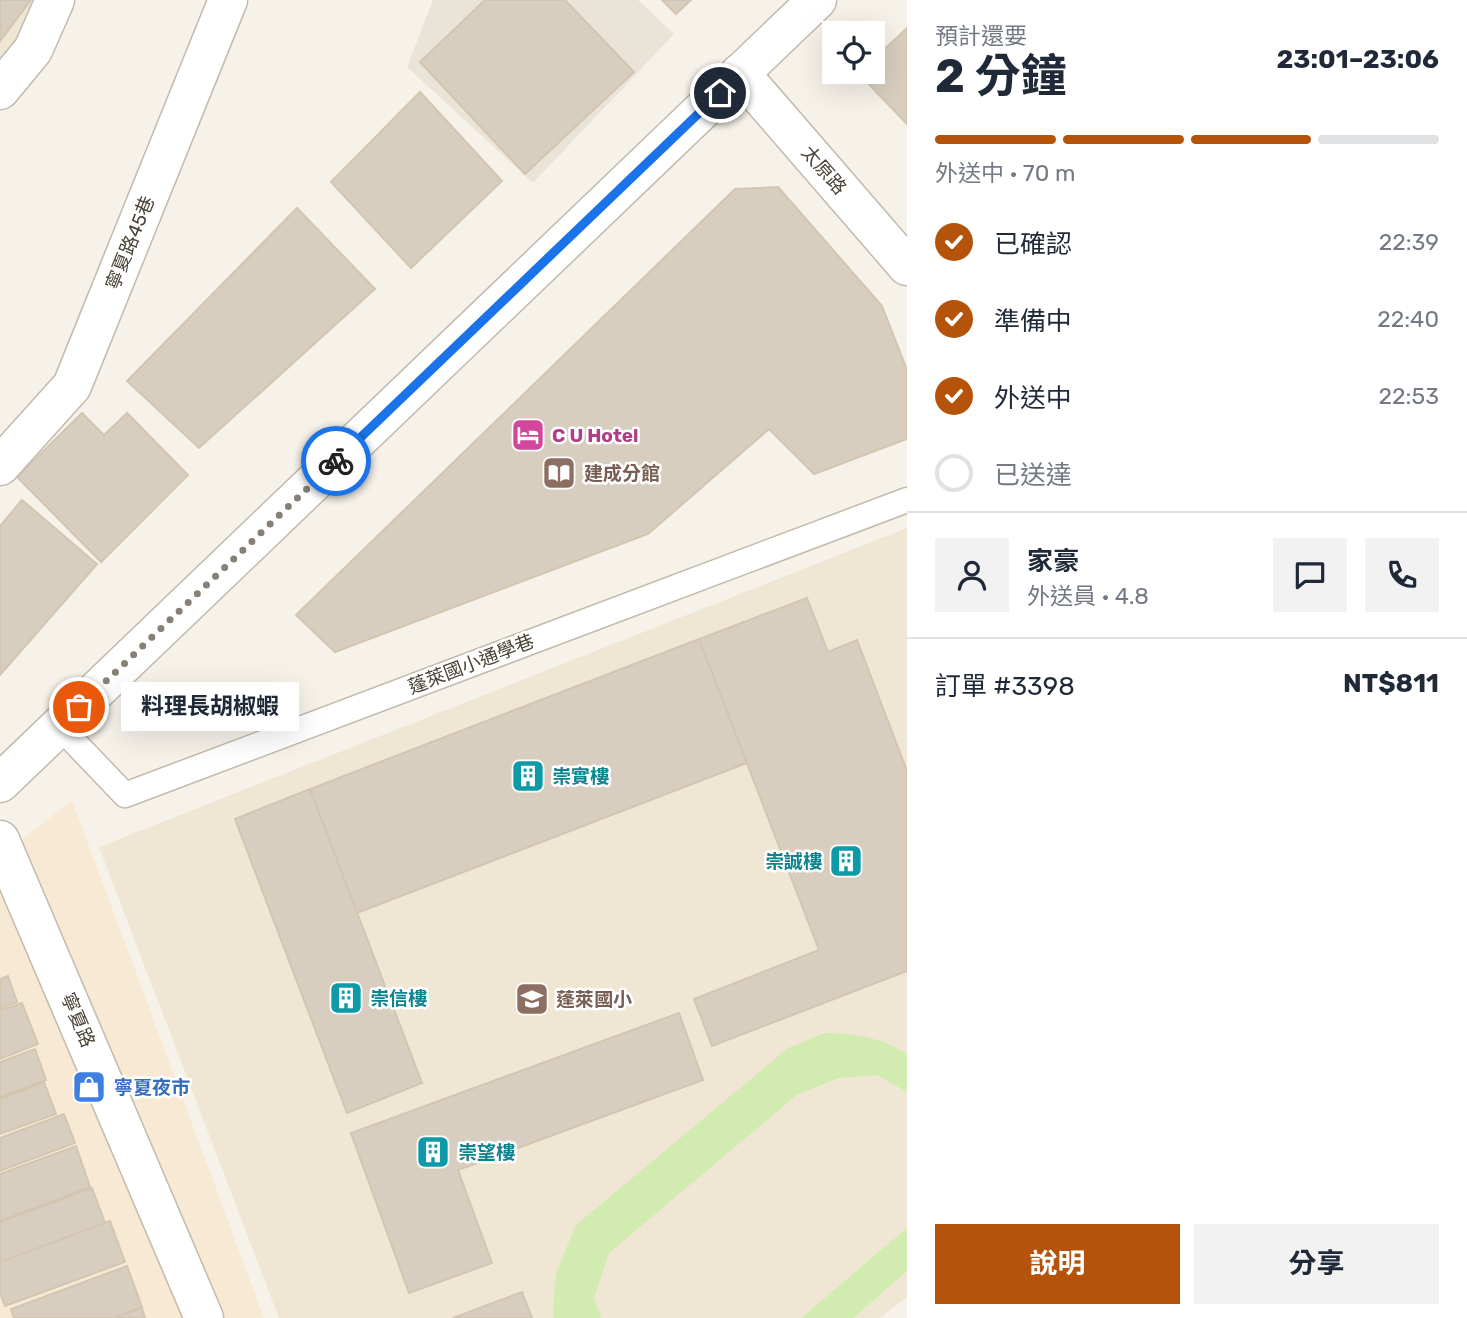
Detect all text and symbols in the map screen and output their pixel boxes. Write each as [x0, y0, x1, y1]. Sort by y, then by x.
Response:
map controls [822, 21, 885, 84]
button: locate [822, 21, 885, 84]
text: 預計還要 [935, 22, 1027, 50]
text: 23:01–23:06 [1276, 44, 1439, 75]
text: 2 分鐘 [935, 49, 1067, 104]
pin [690, 63, 750, 123]
icon: home [701, 74, 739, 112]
street label: 太原路 [797, 141, 851, 199]
text: 外送中 · 70 m [935, 159, 1075, 187]
street label: 寧夏路45巷 [101, 193, 159, 293]
icon: check [935, 223, 973, 261]
text: 22:39 [1379, 228, 1439, 256]
text: 已確認 [994, 229, 1072, 260]
icon: check [935, 300, 973, 338]
text: 22:40 [1377, 305, 1439, 333]
text: 準備中 [994, 306, 1072, 337]
icon: check [935, 377, 973, 415]
text: 22:53 [1379, 382, 1439, 410]
text: 外送中 [994, 383, 1072, 414]
hotel icon: C U Hotel [509, 416, 547, 454]
place label: C U Hotel [552, 424, 639, 447]
courier [301, 426, 371, 496]
icon: bike [317, 442, 355, 480]
library icon: 建成分館 [540, 454, 578, 492]
text: 已送達 [994, 460, 1072, 491]
place label: 建成分館 [584, 462, 660, 485]
button: person [935, 538, 1009, 612]
button: chat [1273, 538, 1347, 612]
button: phone [1365, 538, 1439, 612]
text: 家豪 [1027, 546, 1079, 577]
text: 外送員 · 4.8 [1027, 582, 1149, 610]
street label: 蓬萊國小通學巷 [405, 629, 537, 699]
text: NT$811 [1343, 668, 1439, 699]
text: 訂單 #3398 [935, 671, 1075, 702]
pin [49, 677, 109, 737]
callout: 料理長胡椒蝦 [121, 682, 300, 732]
icon: bag [60, 688, 98, 726]
text: 料理長胡椒蝦 [141, 692, 279, 720]
building icon: 崇實樓 [509, 757, 547, 795]
place label: 崇實樓 [552, 765, 609, 788]
building icon: 崇誠樓 [827, 842, 865, 880]
place label: 崇誠樓 [765, 850, 822, 873]
building icon: 崇信樓 [327, 979, 365, 1017]
school or university icon: 蓬萊國小 [513, 980, 551, 1018]
place label: 崇信樓 [370, 987, 427, 1010]
place label: 蓬萊國小 [556, 988, 632, 1011]
street label: 寧夏路 [56, 989, 100, 1051]
shop icon: 寧夏夜市 [70, 1068, 108, 1106]
place label: 寧夏夜市 [114, 1076, 190, 1099]
building icon: 崇望樓 [414, 1133, 452, 1171]
place label: 崇望樓 [458, 1141, 515, 1164]
button: 說明 [935, 1224, 1180, 1304]
button: 分享 [1194, 1224, 1439, 1304]

